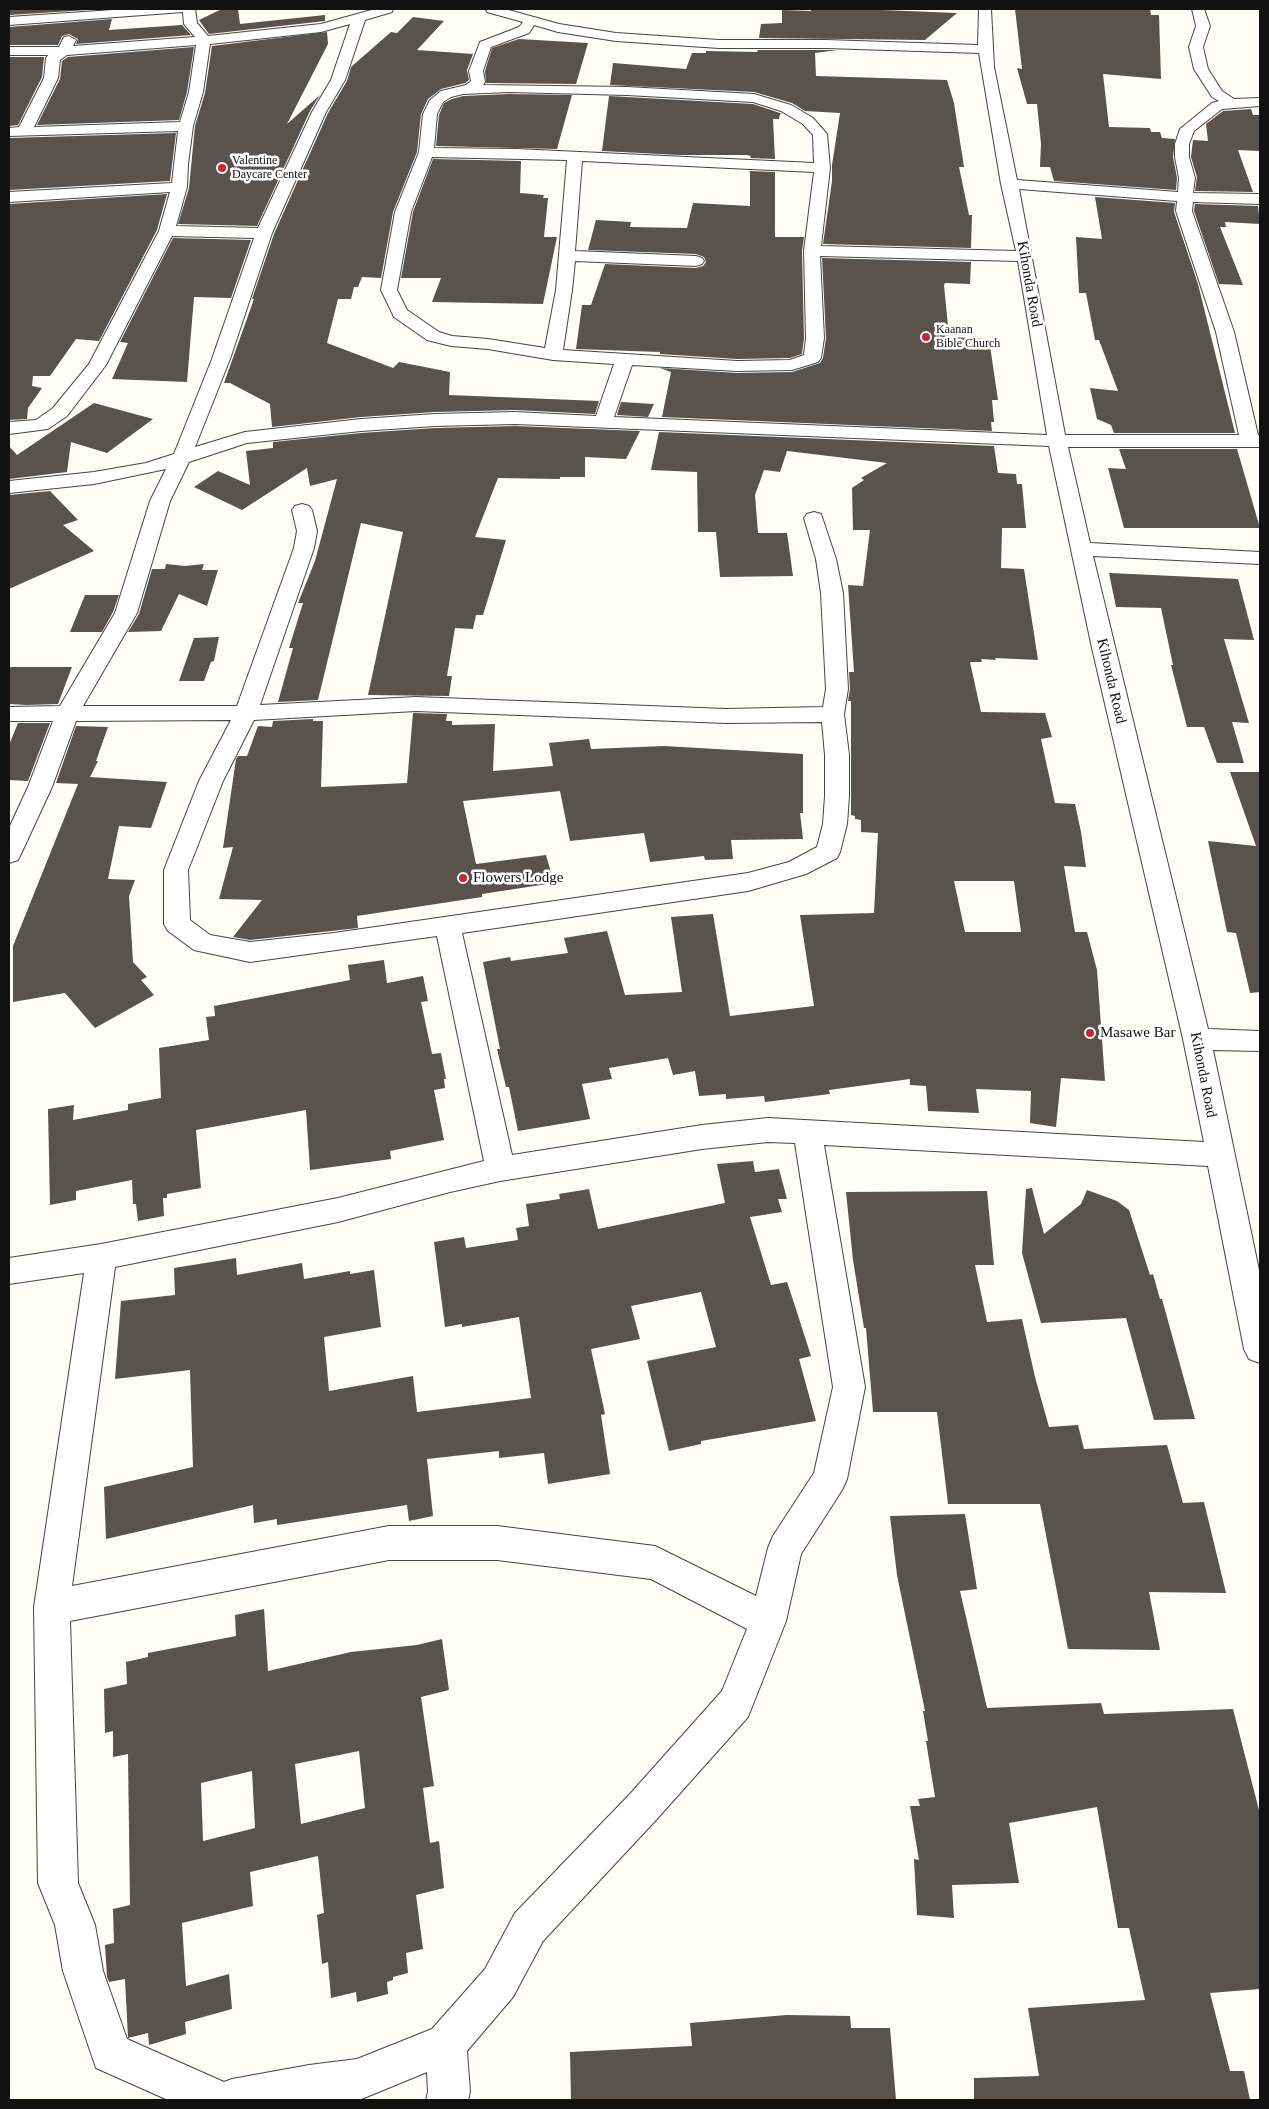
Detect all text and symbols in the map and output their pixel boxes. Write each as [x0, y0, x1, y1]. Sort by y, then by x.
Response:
place label: Valentine Daycare Center [232, 154, 307, 182]
marker: Valentine Daycare Center [216, 162, 228, 174]
street label: Kihonda Road [1013, 240, 1045, 328]
place label: Kaanan Bible Church [936, 323, 1000, 351]
marker: Kaanan Bible Church [920, 331, 932, 343]
street label: Kihonda Road [1092, 637, 1130, 725]
place label: Flowers Lodge [473, 869, 563, 887]
marker: Flowers Lodge [457, 872, 469, 884]
place label: Masawe Bar [1100, 1024, 1175, 1042]
marker: Masawe Bar [1084, 1027, 1096, 1039]
street label: Kihonda Road [1186, 1031, 1220, 1119]

